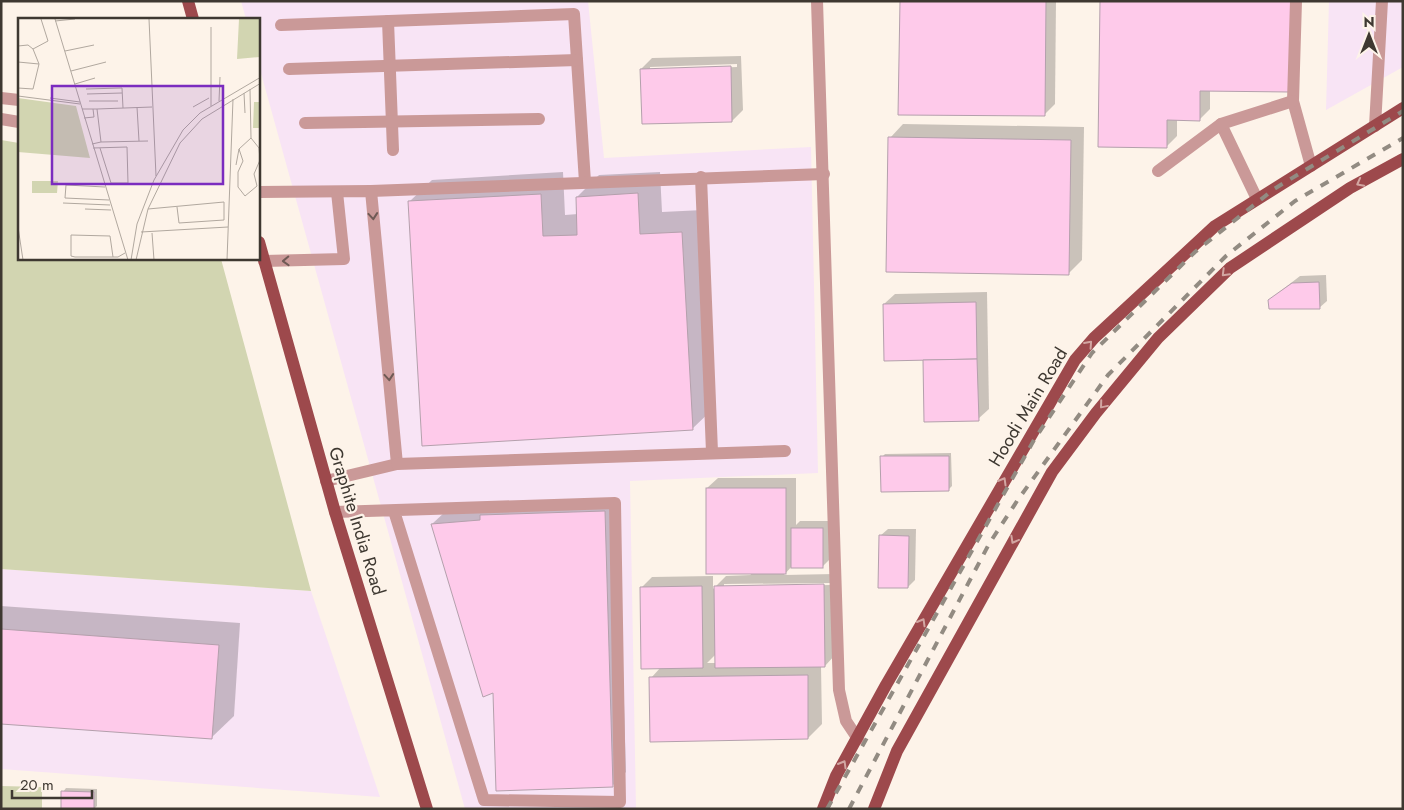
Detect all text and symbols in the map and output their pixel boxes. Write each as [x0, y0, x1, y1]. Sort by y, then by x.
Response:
north arrow [1344, 10, 1394, 60]
text: N [1363, 12, 1375, 32]
inset map [18, 18, 260, 260]
one-way arrow [1357, 177, 1366, 187]
one-way arrow [368, 212, 379, 220]
one-way arrow [282, 255, 290, 266]
one-way arrow [1222, 267, 1231, 276]
one-way arrow [1083, 341, 1092, 350]
street label: Hoodi Main Road [982, 343, 1074, 471]
one-way arrow [383, 374, 394, 382]
one-way arrow [1101, 399, 1109, 408]
street label: Graphite India Road [322, 444, 392, 598]
one-way arrow [996, 478, 1006, 487]
one-way arrow [1010, 535, 1020, 544]
one-way arrow [916, 619, 926, 628]
one-way arrow [837, 761, 847, 770]
scale bar [12, 768, 92, 800]
text: 20 m [20, 774, 54, 796]

